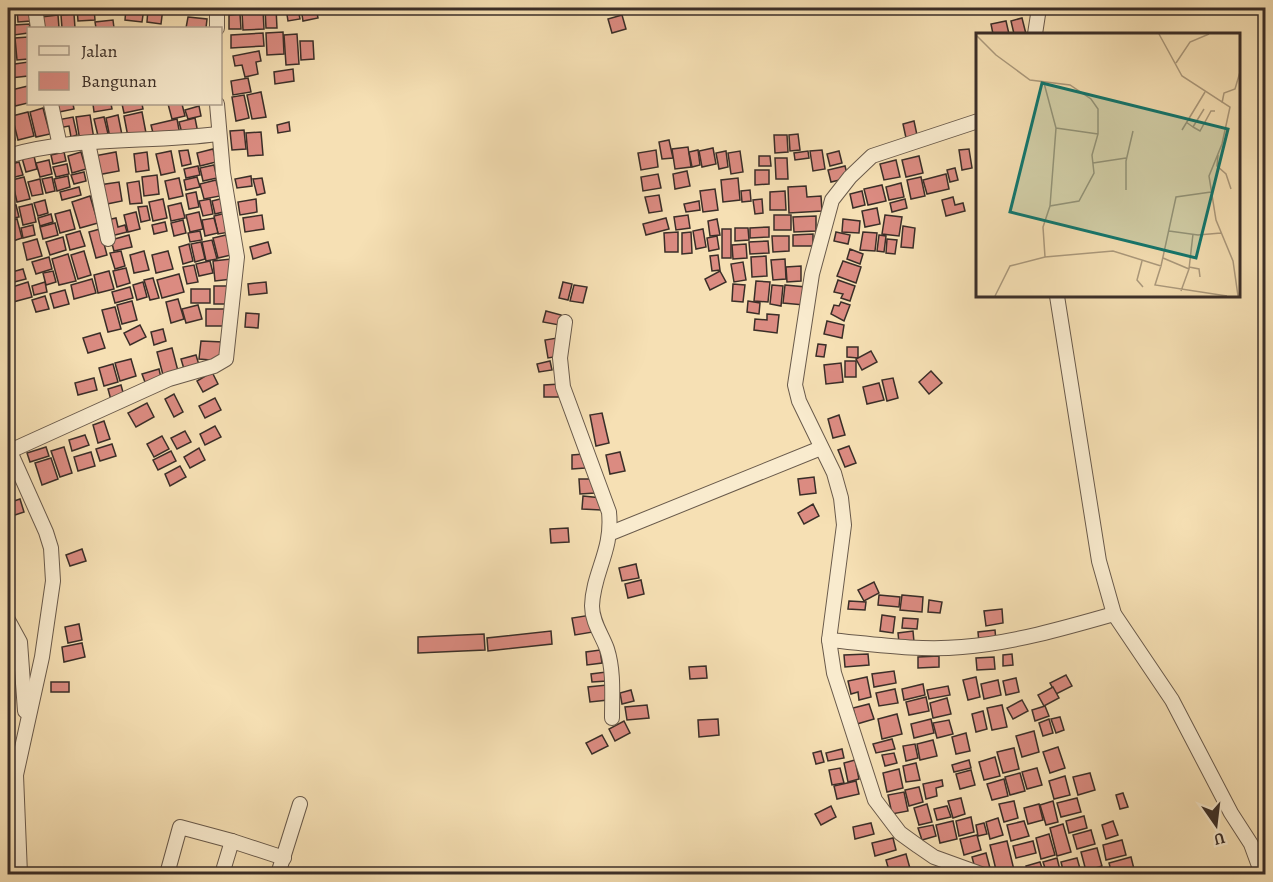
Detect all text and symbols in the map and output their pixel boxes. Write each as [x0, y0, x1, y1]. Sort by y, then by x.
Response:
legend [27, 27, 222, 105]
inset map [976, 33, 1240, 297]
text: Jalan [81, 39, 118, 63]
text: Bangunan [81, 69, 157, 93]
north arrow [1186, 795, 1246, 855]
text: U [1211, 827, 1227, 851]

